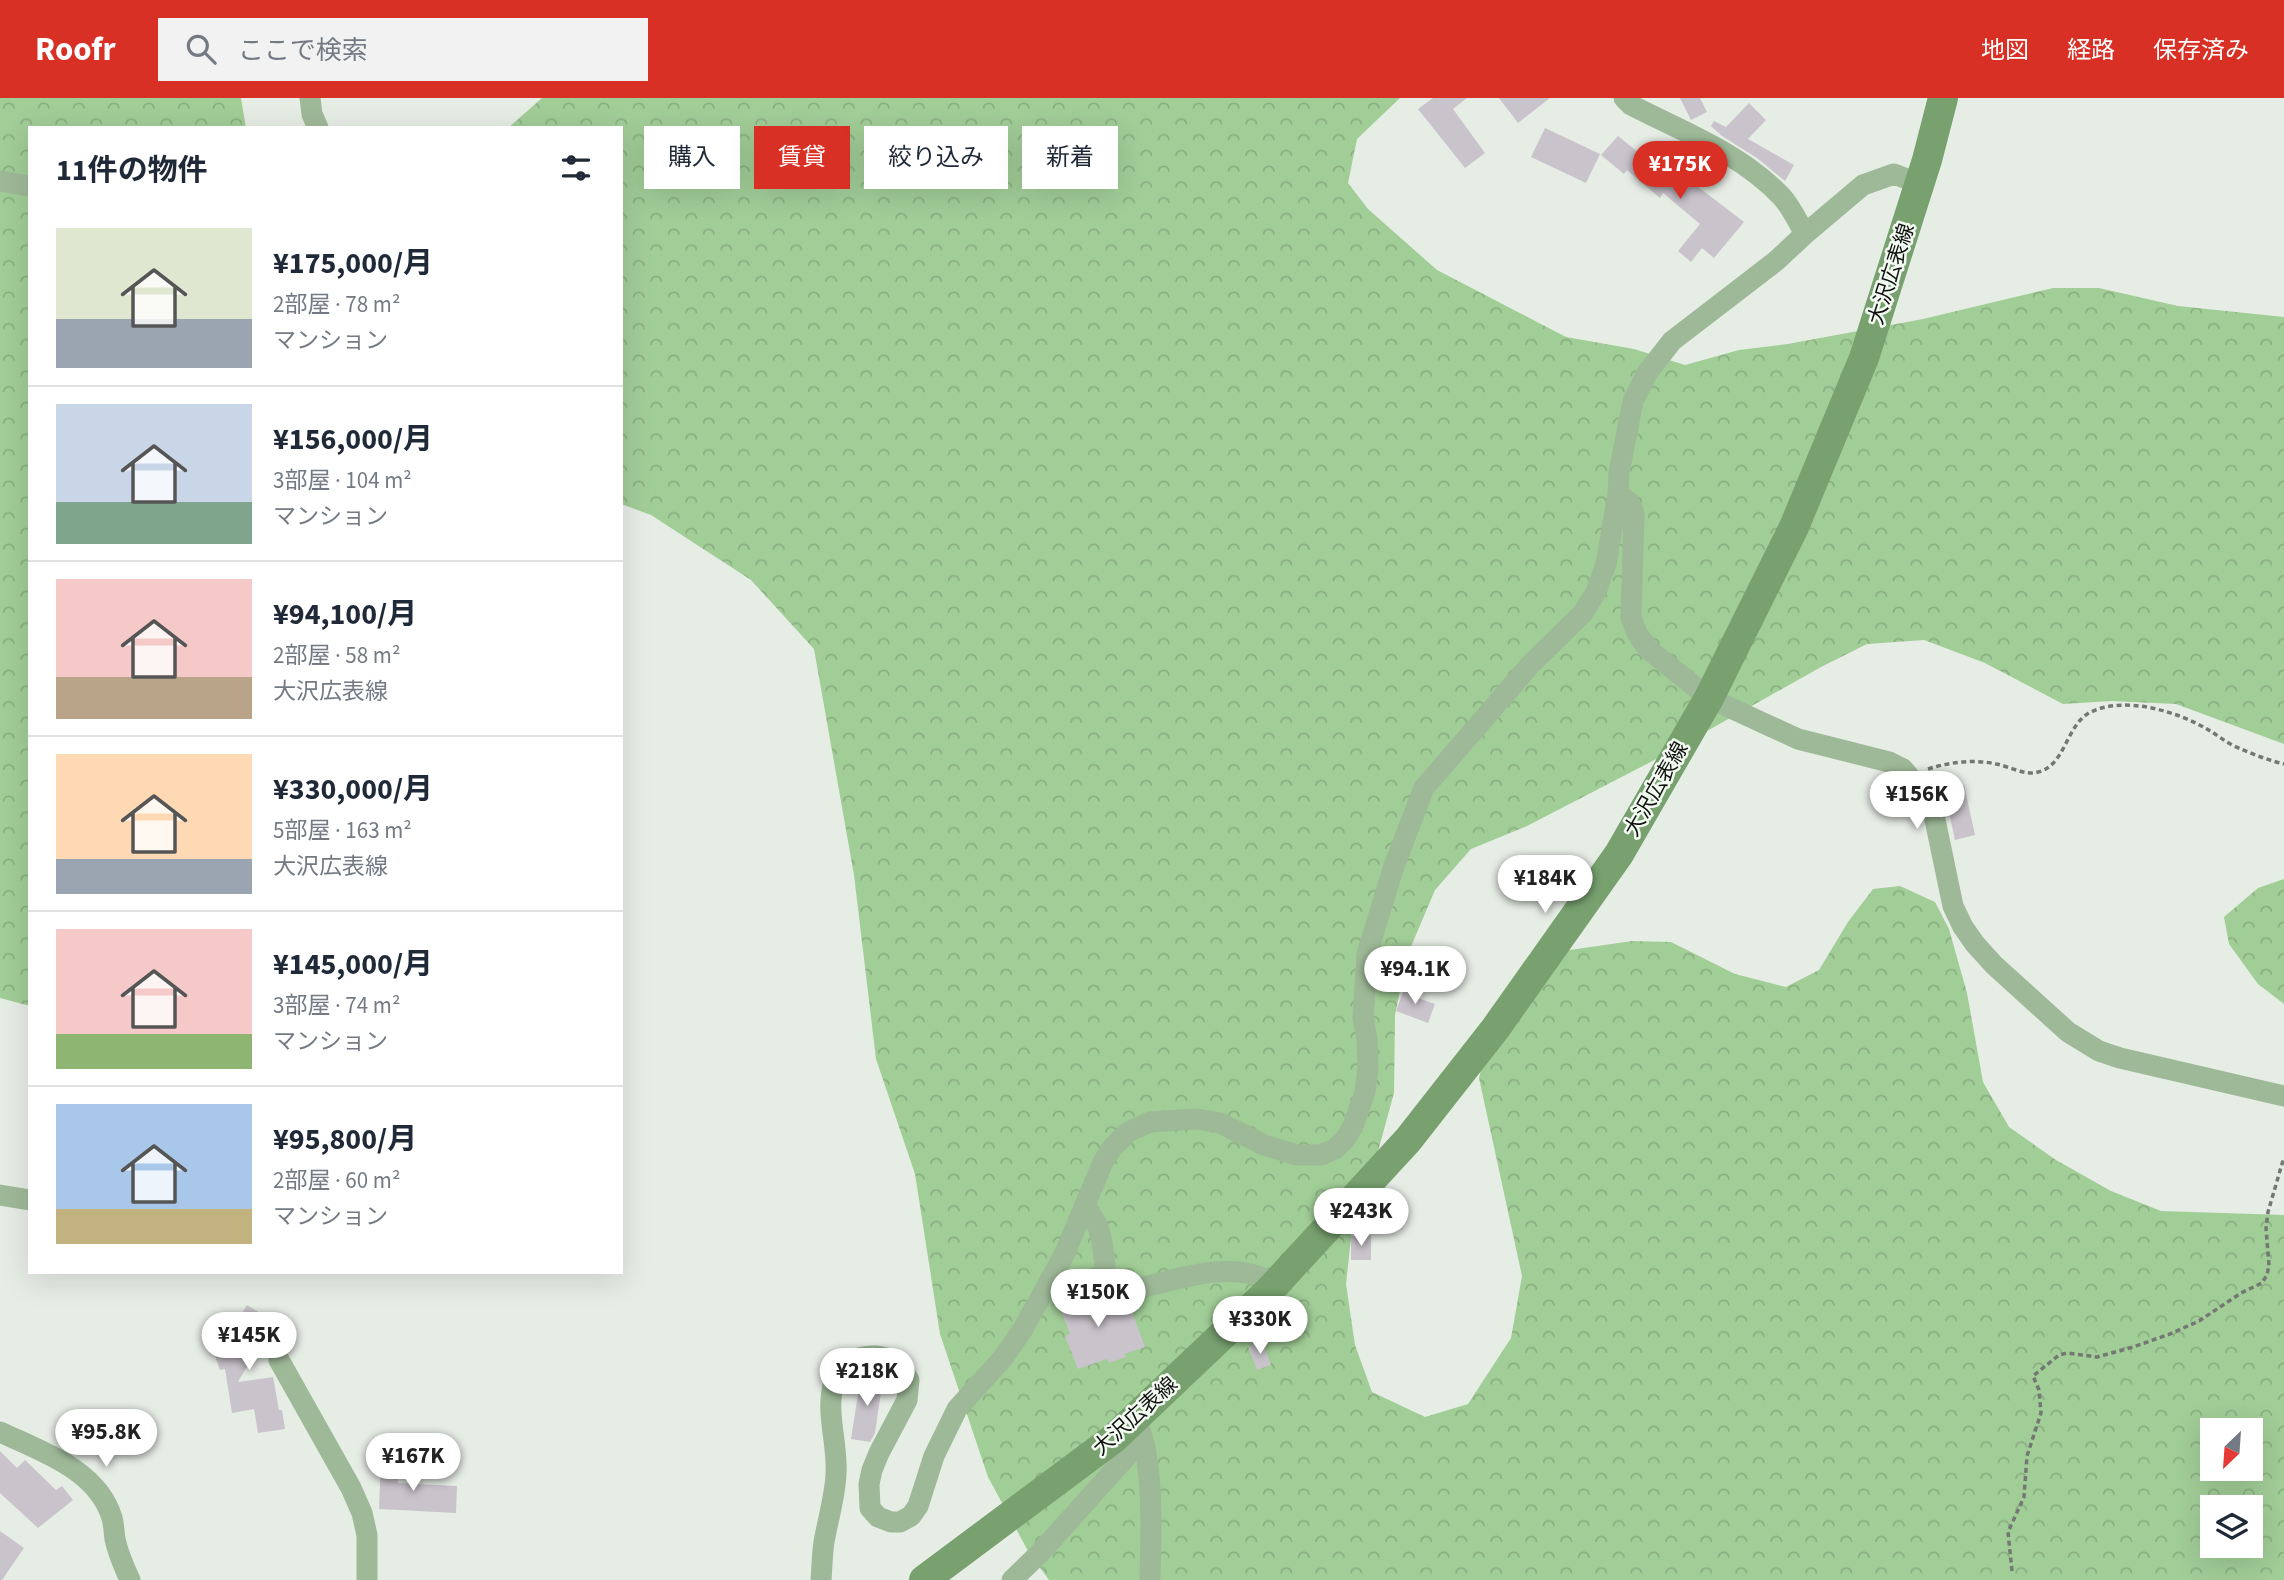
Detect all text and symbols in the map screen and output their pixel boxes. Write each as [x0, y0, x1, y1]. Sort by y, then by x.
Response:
search box [158, 18, 648, 81]
text: Roofr [35, 26, 116, 73]
icon: search [182, 30, 220, 68]
text: ここで検索 [238, 32, 368, 69]
text: 地図 [1981, 33, 2029, 68]
text: 経路 [2067, 33, 2115, 68]
text: 保存済み [2153, 33, 2249, 68]
chip: 購入 [644, 126, 740, 189]
chip: 賃貸 [754, 126, 850, 189]
chip: 絞り込み [864, 126, 1008, 189]
chip: 新着 [1022, 126, 1118, 189]
pin: ¥175K [1631, 141, 1729, 201]
text: ¥175K [1649, 147, 1711, 180]
text: 11件の物件 [56, 149, 208, 192]
icon: filters [557, 149, 595, 187]
street label: 大沢広表線 [1861, 219, 1921, 329]
text: ¥175,000/月 [273, 242, 433, 285]
icon: home [112, 256, 196, 340]
text: 2部屋 · 78 m² [273, 288, 400, 321]
text: マンション [273, 324, 388, 357]
text: ¥156,000/月 [273, 418, 433, 461]
icon: home [112, 432, 196, 516]
text: 3部屋 · 104 m² [273, 464, 412, 497]
text: マンション [273, 500, 388, 533]
text: ¥94,100/月 [273, 593, 417, 636]
icon: home [112, 607, 196, 691]
text: 2部屋 · 58 m² [273, 639, 400, 672]
text: 大沢広表線 [273, 675, 388, 708]
street label: 大沢広表線 [1617, 736, 1695, 842]
text: ¥330,000/月 [273, 768, 433, 811]
pin: ¥156K [1868, 772, 1966, 831]
text: ¥156K [1886, 777, 1948, 810]
icon: home [112, 782, 196, 866]
text: 5部屋 · 163 m² [273, 814, 412, 847]
text: 大沢広表線 [273, 850, 388, 883]
pin: ¥184K [1496, 856, 1594, 915]
text: ¥184K [1514, 861, 1576, 894]
text: ¥145,000/月 [273, 943, 433, 986]
pin: ¥94.1K [1358, 946, 1472, 1006]
text: ¥94.1K [1380, 952, 1450, 985]
icon: home [112, 957, 196, 1041]
text: 3部屋 · 74 m² [273, 989, 400, 1022]
text: マンション [273, 1025, 388, 1058]
text: ¥95,800/月 [273, 1118, 417, 1161]
icon: home [112, 1132, 196, 1216]
text: 2部屋 · 60 m² [273, 1164, 400, 1197]
pin: ¥243K [1312, 1188, 1410, 1248]
text: ¥243K [1330, 1194, 1392, 1227]
text: マンション [273, 1200, 388, 1233]
pin: ¥150K [1049, 1270, 1147, 1329]
text: ¥150K [1067, 1275, 1129, 1308]
pin: ¥330K [1211, 1296, 1309, 1356]
text: ¥330K [1229, 1302, 1291, 1335]
pin: ¥145K [200, 1312, 298, 1372]
text: ¥145K [218, 1318, 280, 1351]
pin: ¥218K [818, 1348, 916, 1408]
text: ¥218K [836, 1354, 898, 1387]
street label: 大沢広表線 [1086, 1370, 1184, 1462]
pin: ¥95.8K [49, 1410, 163, 1469]
text: ¥95.8K [71, 1415, 141, 1448]
north arrow [2200, 1418, 2263, 1480]
map controls [2200, 1418, 2263, 1558]
pin: ¥167K [364, 1434, 462, 1493]
text: ¥167K [382, 1439, 444, 1472]
button: layers [2200, 1495, 2263, 1558]

